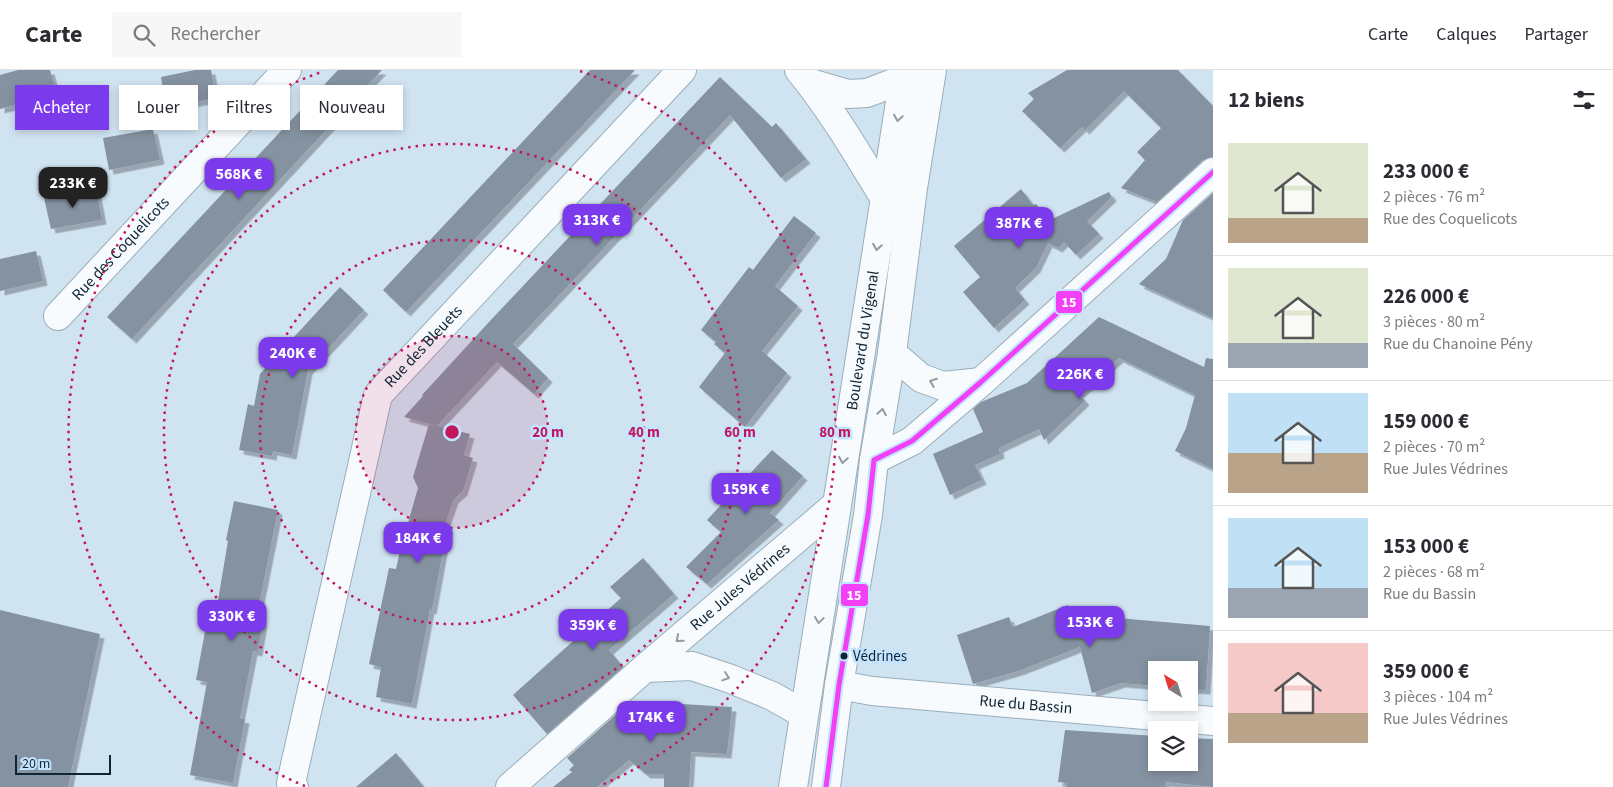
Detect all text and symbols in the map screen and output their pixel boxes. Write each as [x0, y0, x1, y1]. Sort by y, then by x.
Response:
search box [112, 12, 462, 57]
text: Carte [25, 17, 82, 52]
icon: search [130, 21, 158, 49]
text: Rechercher [170, 21, 260, 48]
text: Carte [1368, 22, 1408, 47]
text: Calques [1436, 22, 1496, 47]
text: Partager [1524, 22, 1588, 47]
chip: Acheter [15, 85, 109, 130]
chip: Louer [119, 85, 198, 130]
chip: Filtres [208, 85, 290, 130]
chip: Nouveau [300, 85, 403, 130]
text: 12 biens [1228, 85, 1304, 115]
icon: filters [1570, 86, 1598, 114]
one-way arrow [893, 114, 903, 123]
text: 233 000 € [1383, 156, 1469, 186]
pin: 568K € [198, 158, 280, 200]
text: 568K € [216, 163, 262, 185]
icon: home [1268, 163, 1328, 223]
pin: 233K € [32, 166, 114, 209]
text: 233K € [50, 172, 96, 194]
text: 2 pièces · 76 m² [1383, 186, 1485, 208]
street label: Rue des Coquelicots [67, 192, 175, 305]
pin: 313K € [556, 204, 638, 246]
pin: 387K € [978, 206, 1060, 249]
text: Rue des Coquelicots [1383, 208, 1517, 230]
text: 313K € [574, 209, 620, 231]
text: 387K € [996, 212, 1042, 234]
one-way arrow [872, 244, 883, 252]
street label: Boulevard du Vigenal [841, 269, 885, 412]
text: 226 000 € [1383, 281, 1469, 311]
icon: home [1268, 288, 1328, 348]
line badge: 15 [1055, 290, 1083, 314]
text: 15 [1062, 293, 1076, 313]
street label: Rue des Bleuets [379, 300, 468, 393]
text: 3 pièces · 80 m² [1383, 311, 1485, 333]
text: Rue du Chanoine Pény [1383, 333, 1533, 355]
pin: 240K € [252, 336, 334, 379]
text: 240K € [270, 342, 316, 364]
pin: 226K € [1039, 358, 1121, 400]
text: 226K € [1057, 363, 1103, 385]
one-way arrow [929, 378, 938, 388]
text: 159 000 € [1383, 406, 1469, 436]
one-way arrow [877, 408, 887, 416]
icon: home [1268, 413, 1328, 473]
text: 20 m [532, 422, 564, 443]
text: 40 m [628, 422, 660, 443]
text: 60 m [724, 422, 756, 443]
text: 80 m [819, 422, 851, 443]
centre of rings [443, 423, 461, 441]
text: 2 pièces · 70 m² [1383, 436, 1485, 458]
one-way arrow [839, 455, 849, 464]
text: Rue Jules Védrines [1383, 458, 1508, 480]
pin: 159K € [705, 472, 787, 515]
text: 159K € [723, 478, 769, 500]
pin: 184K € [377, 522, 459, 564]
text: 184K € [395, 527, 441, 549]
text: 153 000 € [1383, 531, 1469, 561]
street label: Rue Jules Védrines [685, 538, 795, 636]
icon: home [1268, 538, 1328, 598]
text: 2 pièces · 68 m² [1383, 561, 1485, 583]
line badge: 15 [840, 583, 869, 607]
text: Rue du Bassin [1383, 583, 1476, 605]
text: 15 [847, 586, 861, 606]
pin: 330K € [191, 600, 273, 642]
text: 330K € [209, 605, 255, 627]
pin: 153K € [1049, 606, 1131, 648]
pin: 359K € [552, 608, 634, 651]
text: 153K € [1067, 611, 1113, 633]
text: 359K € [570, 614, 616, 636]
one-way arrow [815, 616, 825, 625]
one-way arrow [676, 633, 685, 642]
place label: Védrines [853, 646, 907, 667]
marker: Védrines [839, 651, 849, 661]
text: 359 000 € [1383, 656, 1469, 686]
north arrow [1148, 661, 1198, 711]
map controls [1148, 661, 1198, 771]
icon: home [1268, 663, 1328, 723]
one-way arrow [722, 672, 730, 682]
text: 3 pièces · 104 m² [1383, 686, 1493, 708]
street label: Rue du Bassin [978, 689, 1073, 720]
pin: 174K € [610, 700, 692, 743]
text: 174K € [628, 706, 674, 728]
text: Rue Jules Védrines [1383, 708, 1508, 730]
button: layers [1148, 721, 1198, 771]
scale bar [15, 752, 111, 775]
text: 20 m [22, 754, 50, 774]

